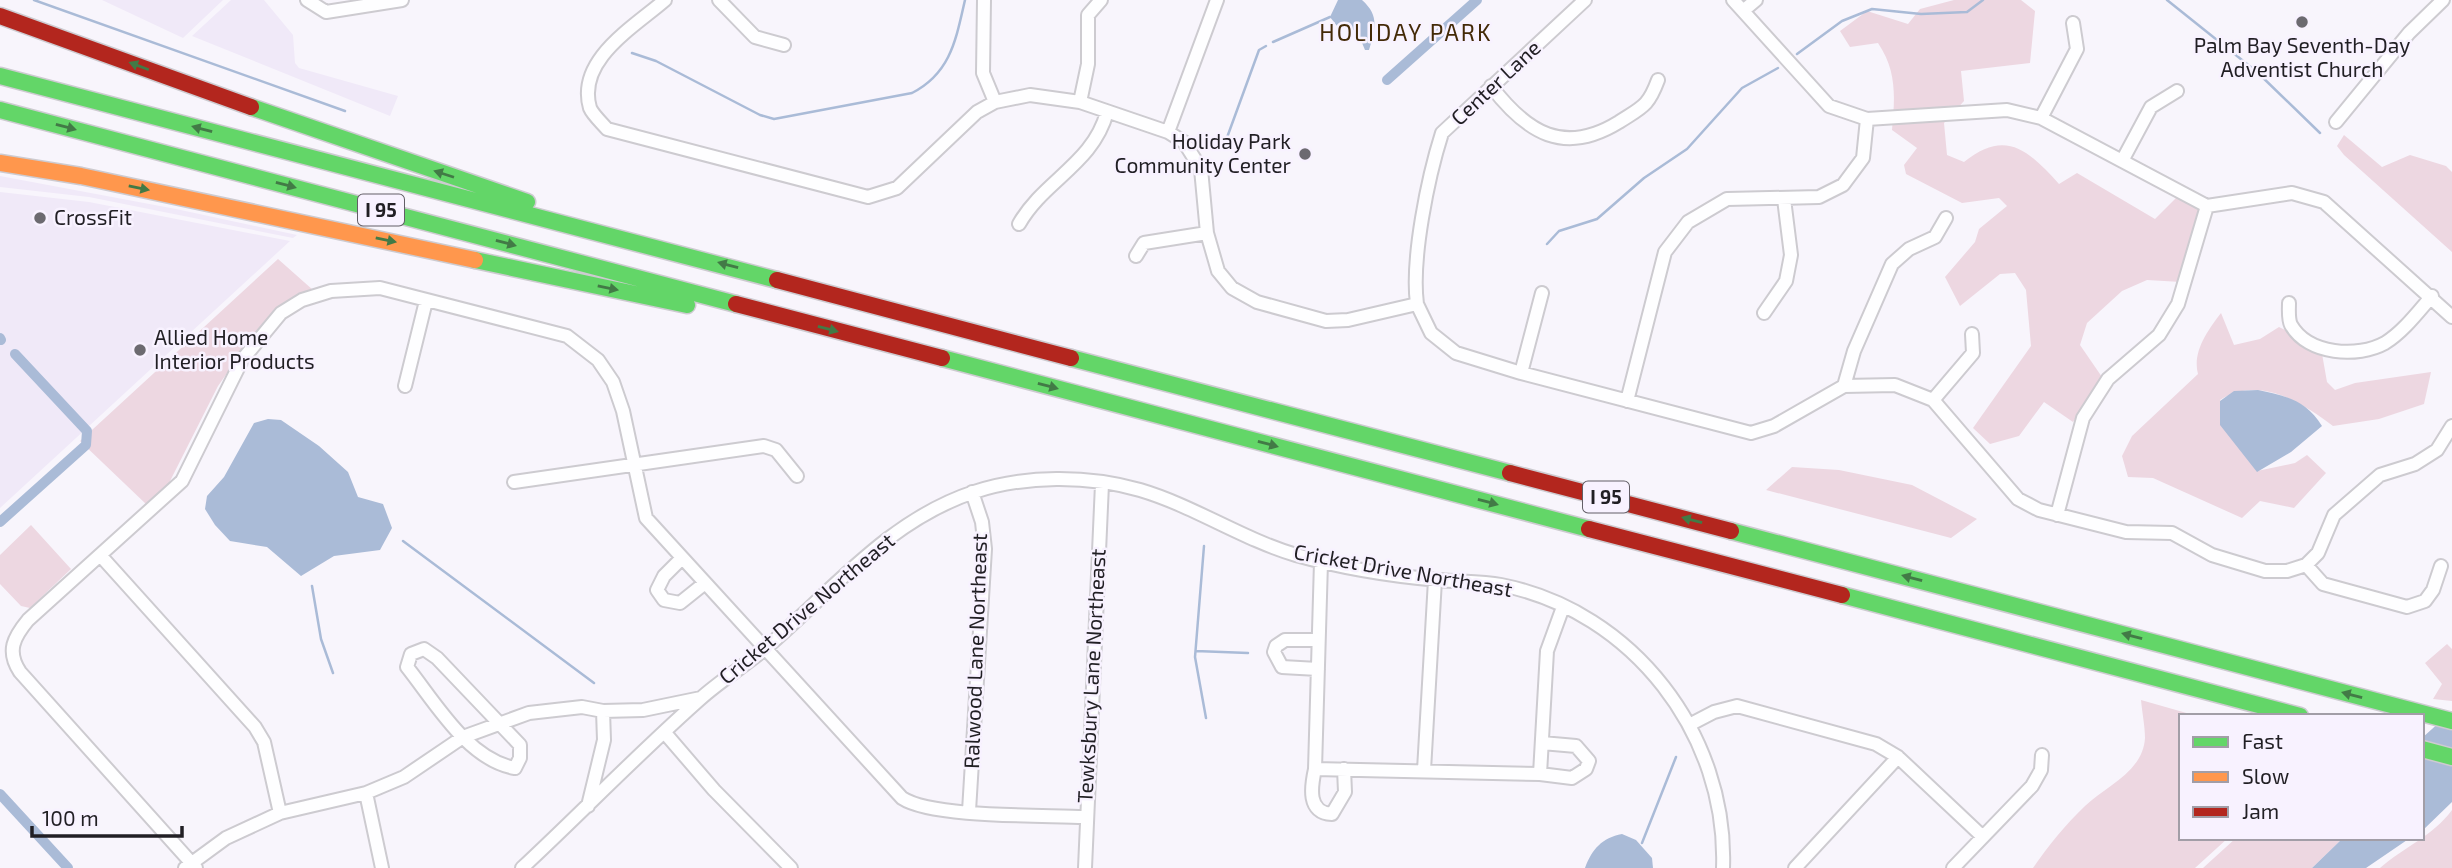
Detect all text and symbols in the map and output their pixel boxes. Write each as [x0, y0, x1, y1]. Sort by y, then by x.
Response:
marker: Palm Bay Seventh-Day Adventist Church [2294, 14, 2310, 30]
district label: HOLIDAY PARK [1319, 18, 1493, 46]
place label: Palm Bay Seventh-Day Adventist Church [2194, 32, 2410, 81]
street label: Center Lane [1445, 34, 1545, 130]
one-way arrow [129, 60, 150, 71]
one-way arrow [55, 122, 77, 133]
one-way arrow [191, 124, 212, 134]
place label: Holiday Park Community Center [1114, 128, 1292, 177]
marker: Holiday Park Community Center [1297, 146, 1313, 162]
one-way arrow [434, 168, 455, 179]
one-way arrow [275, 180, 297, 191]
one-way arrow [128, 183, 150, 194]
road number: I 95 [358, 194, 404, 226]
place label: CrossFit [54, 204, 132, 229]
marker: CrossFit [32, 210, 48, 226]
one-way arrow [375, 234, 397, 245]
one-way arrow [495, 238, 517, 249]
one-way arrow [717, 259, 739, 270]
one-way arrow [598, 283, 620, 294]
place label: Allied Home Interior Products [154, 324, 315, 373]
one-way arrow [818, 324, 839, 334]
marker: Allied Home Interior Products [132, 342, 148, 358]
one-way arrow [1038, 382, 1059, 392]
one-way arrow [1257, 439, 1279, 450]
road number: I 95 [1583, 482, 1629, 512]
one-way arrow [1477, 497, 1499, 508]
one-way arrow [1681, 514, 1703, 525]
street label: Cricket Drive Northeast [713, 527, 899, 689]
street label: Ralwood Lane Northeast [958, 533, 991, 769]
street label: Cricket Drive Northeast [1292, 538, 1515, 601]
street label: Tewksbury Lane Northeast [1071, 548, 1110, 804]
one-way arrow [1901, 572, 1923, 583]
one-way arrow [2121, 631, 2142, 641]
one-way arrow [2341, 689, 2362, 699]
legend [2179, 714, 2424, 840]
text: Fast [2242, 728, 2283, 753]
text: Slow [2242, 763, 2289, 788]
scale bar [32, 794, 182, 838]
text: Jam [2242, 798, 2279, 823]
text: 100 m [42, 805, 99, 830]

